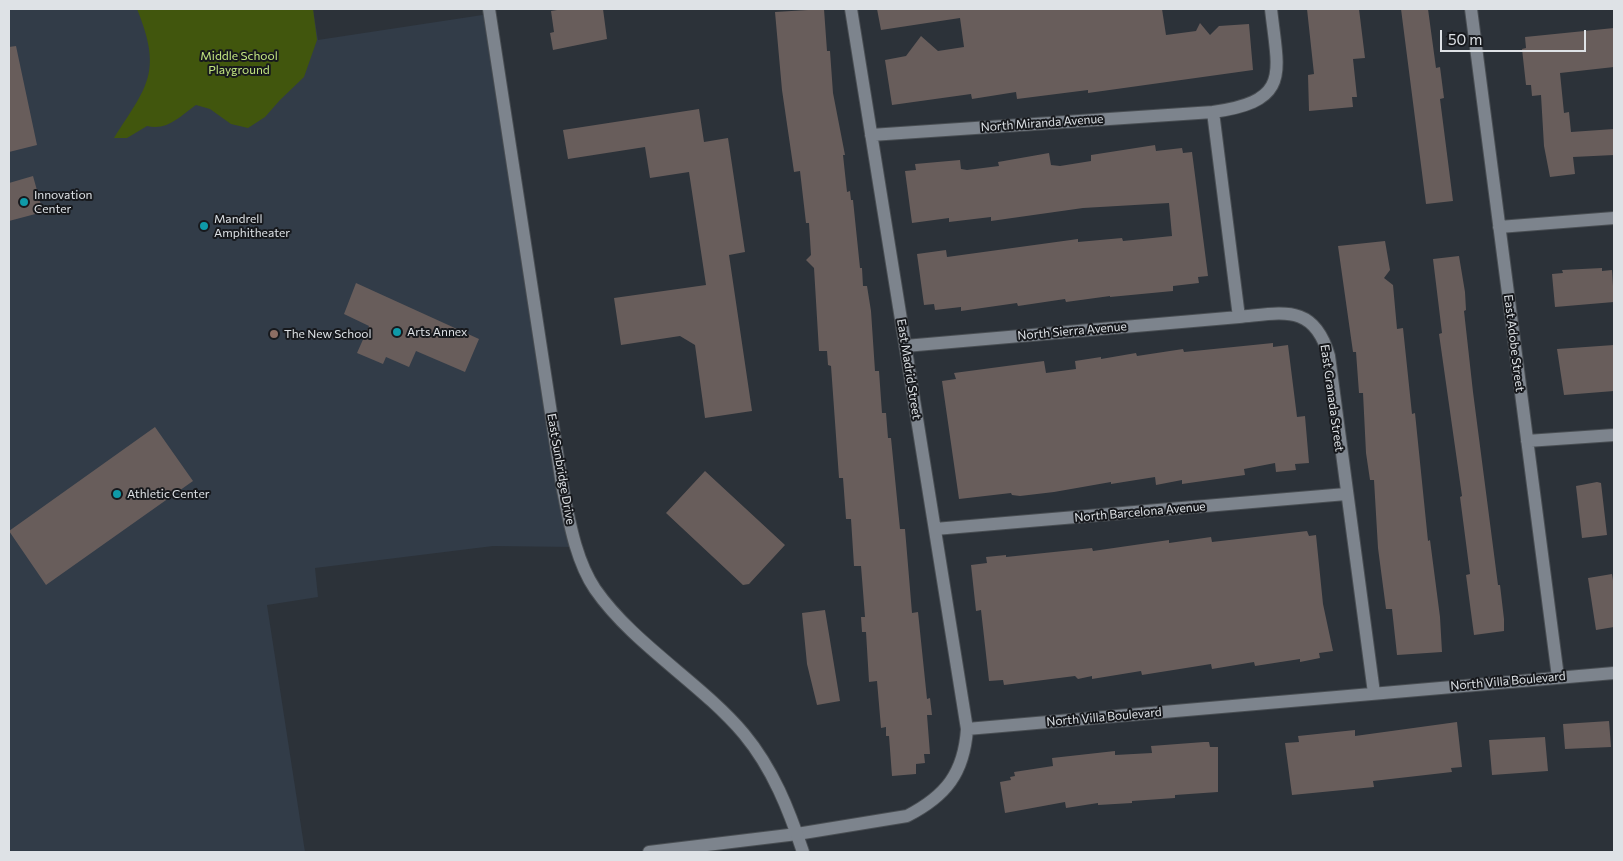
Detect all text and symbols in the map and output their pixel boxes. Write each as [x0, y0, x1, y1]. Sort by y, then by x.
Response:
scale bar [1443, 20, 1589, 52]
text: 50 m [1448, 30, 1482, 48]
park label: Middle School Playground [200, 49, 278, 77]
street label: North Miranda Avenue [980, 112, 1104, 134]
place label: Innovation Center [34, 188, 92, 216]
marker: Innovation Center [18, 196, 30, 208]
place label: Mandrell Amphitheater [214, 212, 290, 240]
marker: Mandrell Amphitheater [198, 220, 210, 232]
street label: East Adobe Street [1501, 294, 1527, 392]
street label: East Madrid Street [894, 318, 924, 420]
street label: North Sierra Avenue [1017, 319, 1127, 343]
place label: Arts Annex [407, 325, 467, 339]
marker: Arts Annex [391, 326, 403, 338]
place label: The New School [284, 327, 372, 341]
marker: The New School [268, 328, 280, 340]
street label: East Granada Street [1317, 343, 1347, 453]
street label: East Sunbridge Drive [544, 412, 578, 526]
place label: Athletic Center [127, 487, 210, 501]
marker: Athletic Center [111, 488, 123, 500]
street label: North Barcelona Avenue [1074, 499, 1206, 525]
street label: North Villa Boulevard [1450, 669, 1566, 693]
street label: North Villa Boulevard [1046, 705, 1162, 729]

